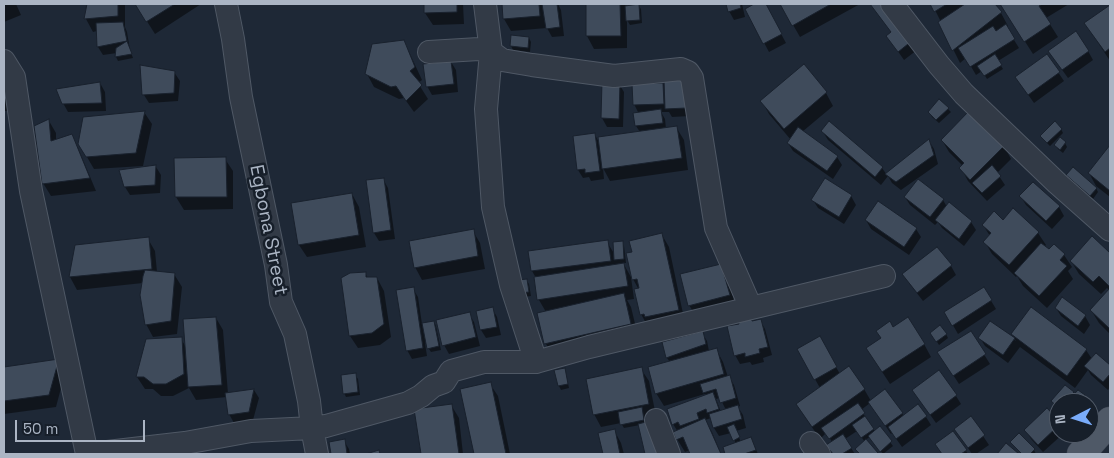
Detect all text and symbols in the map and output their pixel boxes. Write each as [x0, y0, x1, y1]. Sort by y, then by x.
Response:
street label: Egbona Street [244, 163, 292, 297]
north arrow [1049, 393, 1099, 443]
scale bar [18, 410, 148, 442]
text: N [1051, 414, 1069, 425]
text: 50 m [23, 419, 58, 438]

